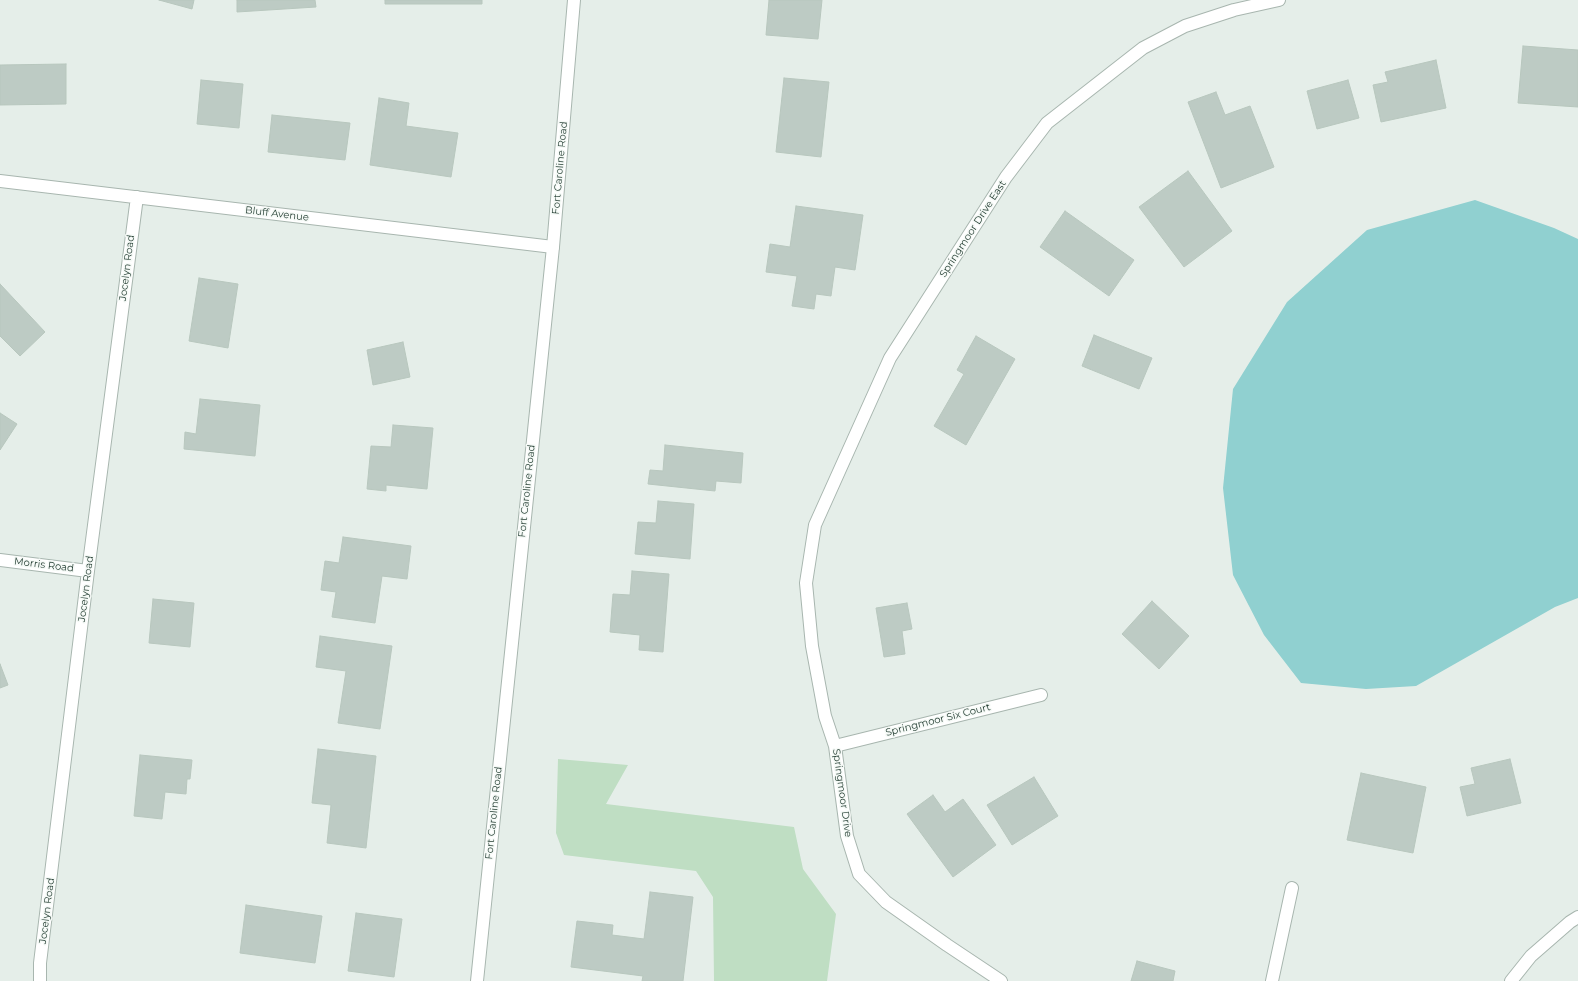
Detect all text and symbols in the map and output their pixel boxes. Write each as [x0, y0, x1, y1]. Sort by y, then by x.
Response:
street label: Fort Caroline Road [550, 121, 570, 215]
street label: Springmoor Drive East [937, 178, 1009, 280]
street label: Bluff Avenue [244, 204, 310, 224]
street label: Jocelyn Road [117, 234, 137, 302]
street label: Fort Caroline Road [516, 444, 538, 538]
street label: Morris Road [13, 555, 75, 575]
street label: Jocelyn Road [76, 555, 96, 623]
street label: Springmoor Six Court [884, 701, 992, 739]
street label: Springmoor Drive [830, 748, 854, 838]
street label: Fort Caroline Road [483, 766, 505, 860]
street label: Jocelyn Road [37, 877, 57, 945]

